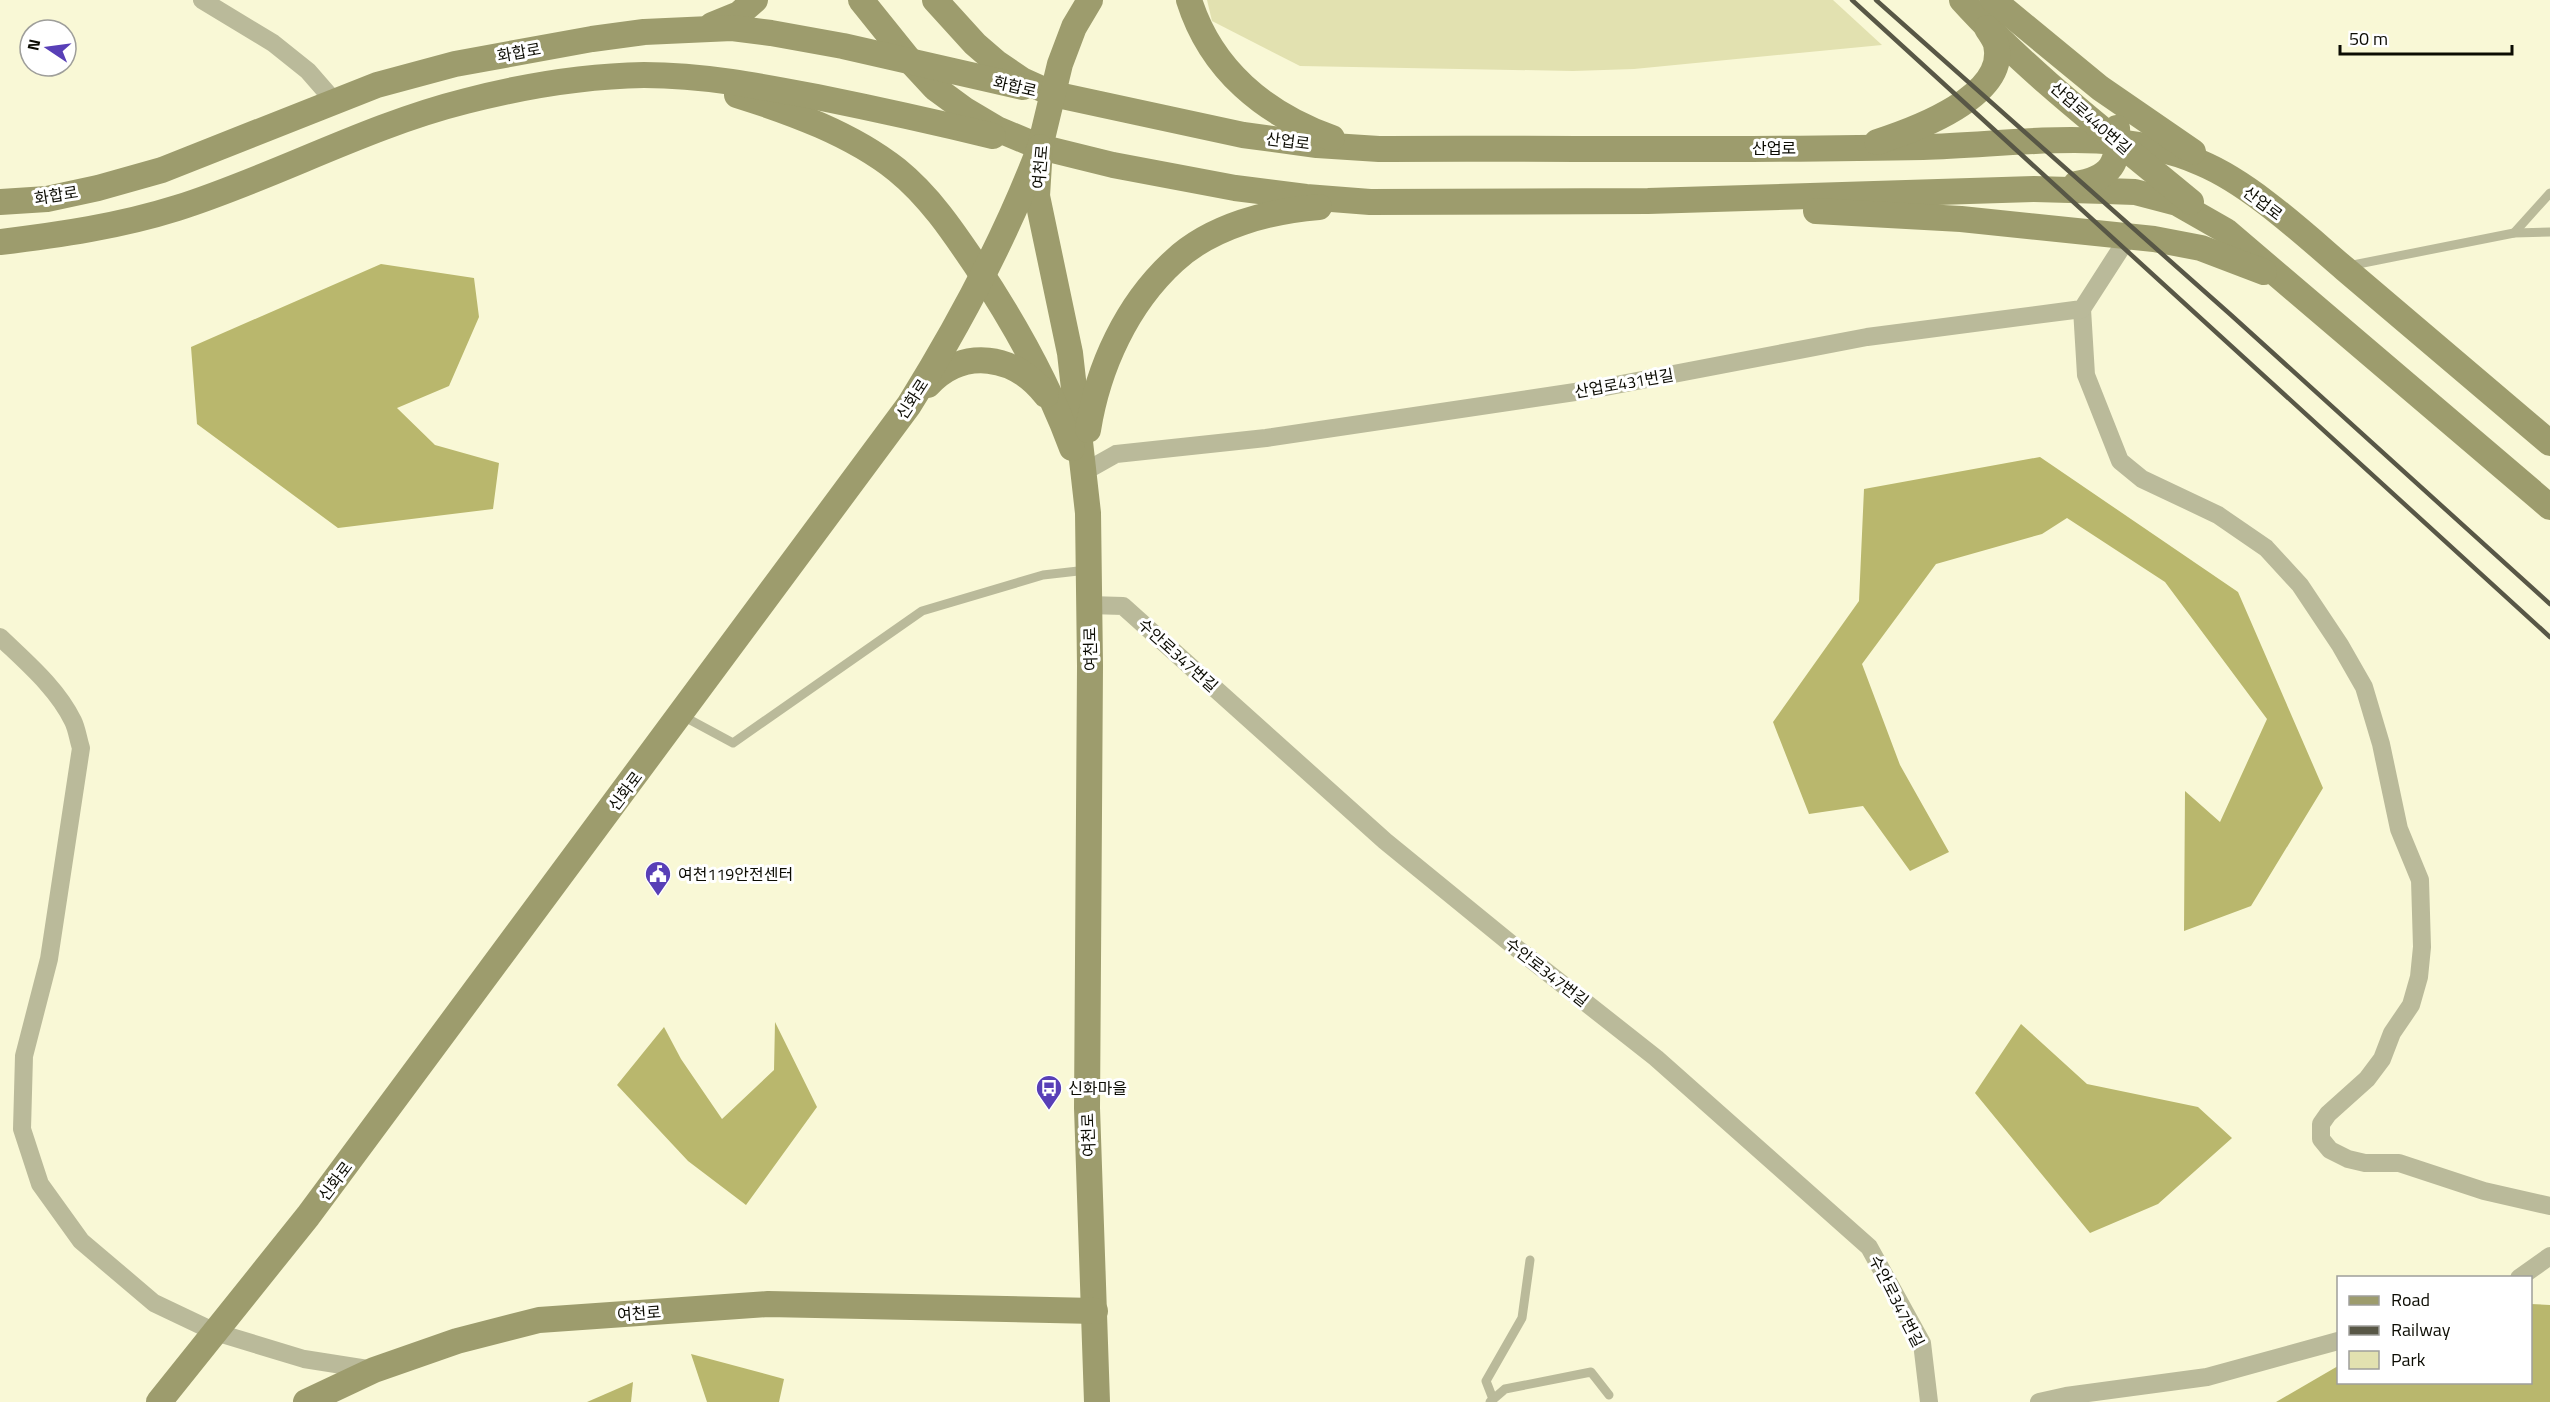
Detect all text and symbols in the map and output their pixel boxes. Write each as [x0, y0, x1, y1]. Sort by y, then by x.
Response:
north arrow [18, 18, 78, 78]
scale bar [2340, 18, 2512, 56]
text: 50 m [2349, 25, 2388, 52]
street label: 화합로 [495, 36, 543, 68]
text: N [20, 37, 46, 53]
street label: 화합로 [991, 69, 1039, 103]
street label: 산업로440번길 [2045, 76, 2137, 160]
street label: 산업로 [1265, 126, 1312, 156]
street label: 산업로 [1752, 136, 1796, 160]
street label: 여천로 [1026, 144, 1054, 190]
street label: 화합로 [32, 180, 80, 210]
street label: 산업로 [2238, 180, 2288, 226]
street label: 산업로431번길 [1572, 362, 1676, 404]
street label: 신화로 [890, 374, 934, 424]
street label: 수안로347번길 [1133, 612, 1223, 698]
street label: 여천로 [1078, 626, 1102, 671]
street label: 신화로 [602, 766, 648, 816]
public building icon: 여천119안전센터 [643, 859, 673, 897]
place label: 여천119안전센터 [678, 862, 793, 886]
street label: 수안로347번길 [1500, 932, 1594, 1012]
bus stop icon: 신화마을 [1034, 1073, 1064, 1111]
place label: 신화마을 [1068, 1076, 1127, 1100]
street label: 여천로 [1075, 1112, 1101, 1157]
street label: 신화로 [312, 1156, 358, 1206]
street label: 수안로347번길 [1863, 1251, 1931, 1351]
legend [2337, 1276, 2532, 1384]
text: Road [2391, 1286, 2430, 1313]
street label: 여천로 [616, 1299, 662, 1327]
text: Railway [2391, 1316, 2451, 1343]
text: Park [2391, 1346, 2426, 1373]

